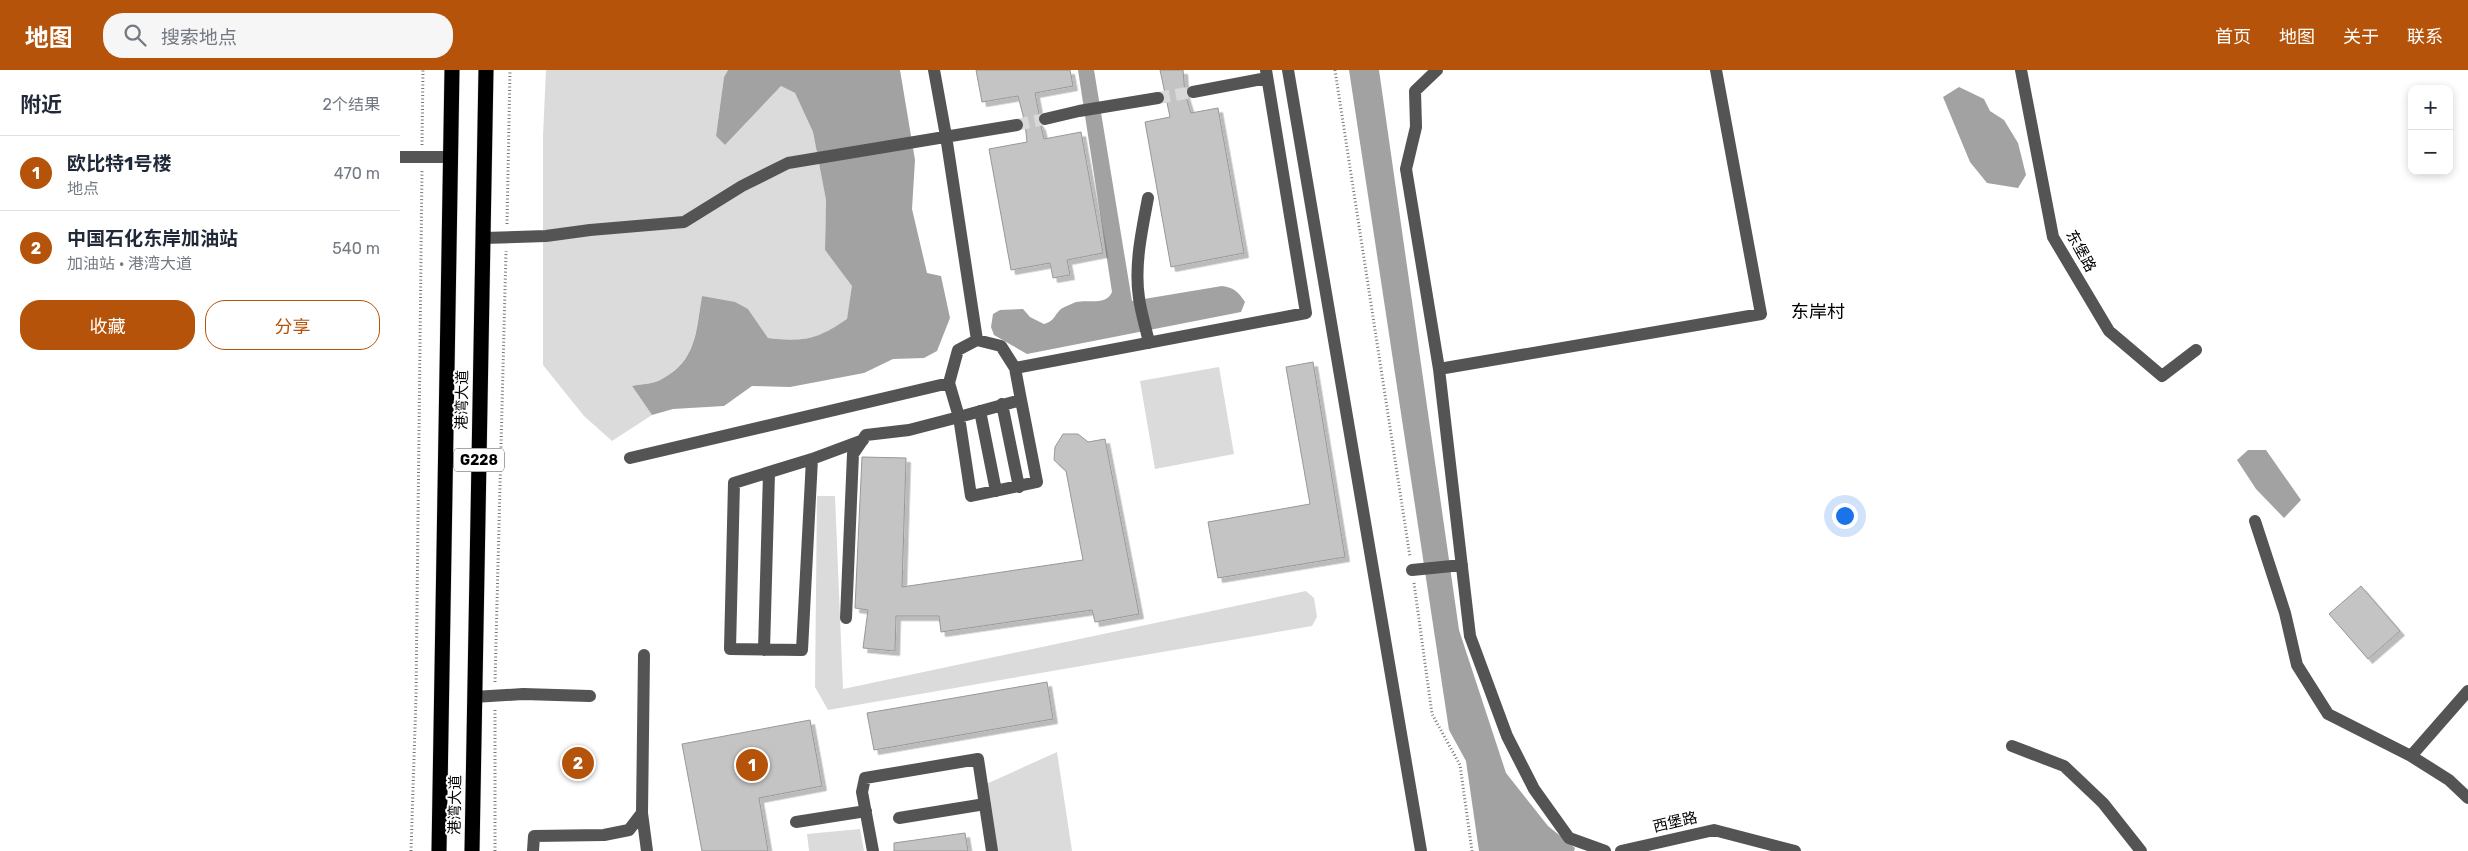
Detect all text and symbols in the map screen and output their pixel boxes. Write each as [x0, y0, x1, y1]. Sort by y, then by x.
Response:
search box [103, 13, 453, 58]
icon: search [121, 21, 149, 49]
text: 地图 [25, 24, 73, 52]
text: 搜索地点 [161, 26, 237, 49]
text: 首页 [2215, 26, 2251, 48]
text: 地图 [2279, 26, 2315, 48]
text: 关于 [2343, 26, 2379, 48]
text: 联系 [2407, 26, 2443, 48]
map controls [2408, 85, 2453, 175]
button: + [2408, 85, 2453, 130]
text: 附近 [20, 92, 62, 117]
text: 2个结果 [323, 95, 380, 114]
button: − [2408, 130, 2453, 175]
text: 欧比特1号楼 [67, 152, 171, 175]
text: 1 [32, 164, 40, 183]
text: 470 m [334, 164, 380, 183]
text: 地点 [67, 179, 99, 198]
text: 中国石化东岸加油站 [67, 227, 238, 250]
street label: 东堡路 [2062, 227, 2100, 275]
text: 2 [31, 239, 41, 258]
text: 540 m [332, 239, 380, 258]
text: 加油站 · 港湾大道 [67, 254, 192, 273]
button: 收藏 [20, 300, 195, 350]
button: 分享 [205, 300, 380, 350]
district label: 东岸村 [1791, 301, 1845, 323]
street label: 港湾大道 [452, 370, 472, 430]
road number: G228 [454, 448, 504, 472]
your location [1832, 503, 1858, 529]
pin: 2 [562, 744, 594, 782]
pin: 1 [736, 746, 768, 784]
street label: 港湾大道 [445, 775, 465, 835]
street label: 西堡路 [1651, 808, 1699, 836]

